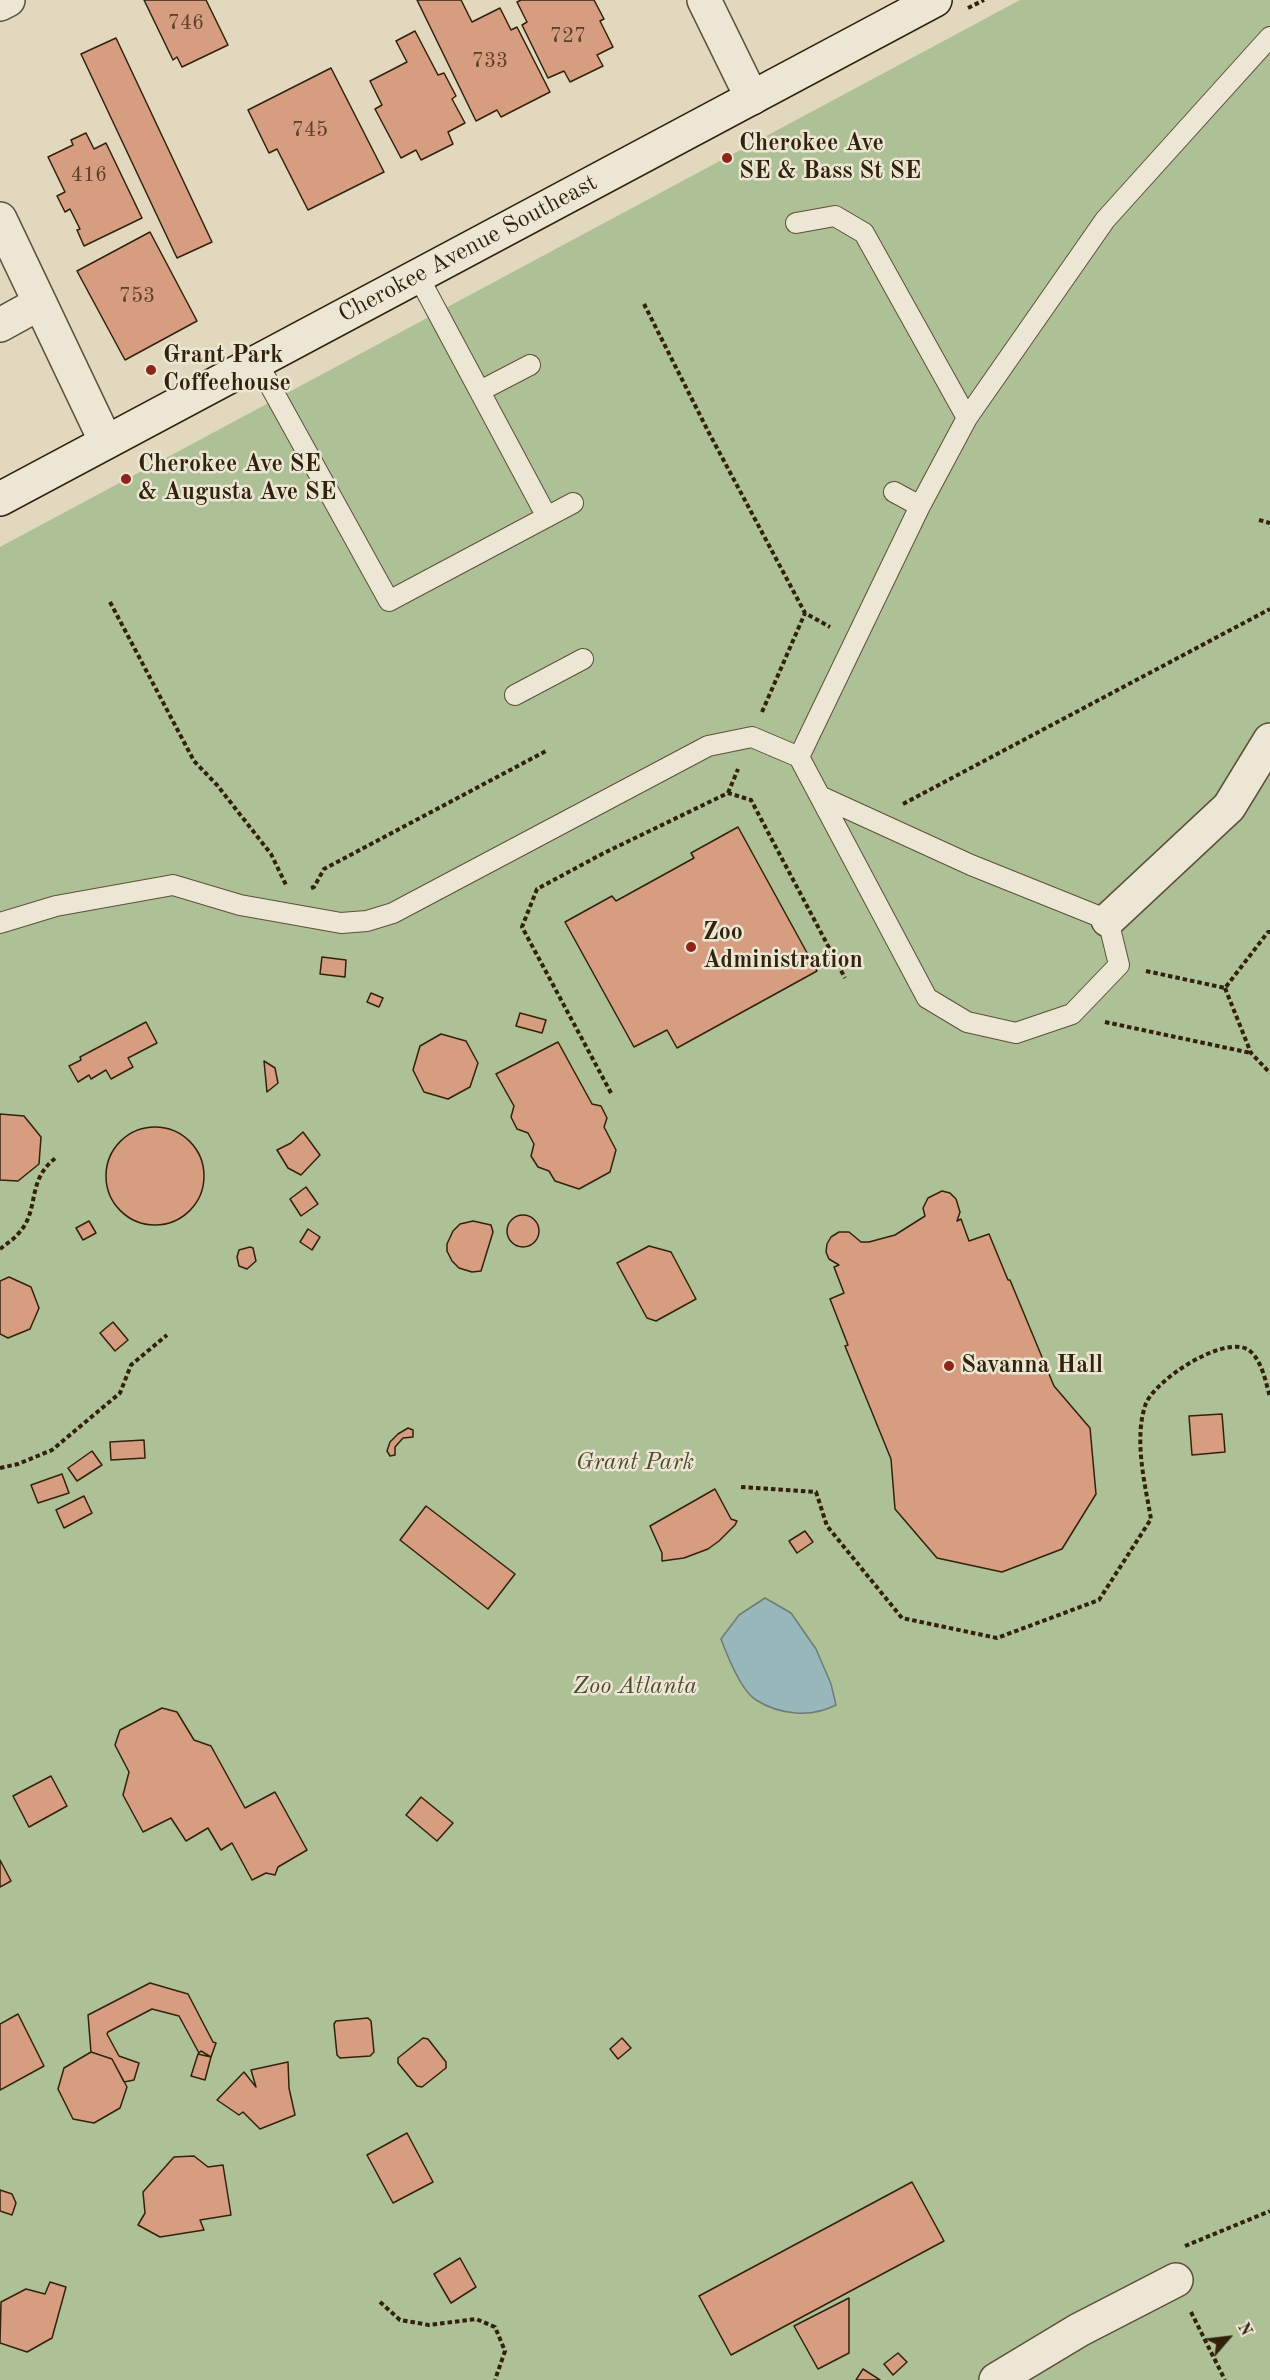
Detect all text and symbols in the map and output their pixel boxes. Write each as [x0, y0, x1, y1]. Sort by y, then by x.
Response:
house number: 746 [168, 10, 204, 36]
house number: 727 [550, 23, 586, 49]
house number: 733 [472, 48, 508, 74]
house number: 745 [292, 117, 328, 143]
place label: Cherokee Ave SE & Bass St SE [739, 130, 921, 186]
marker: Cherokee Ave SE & Bass St SE [720, 151, 734, 165]
house number: 416 [71, 162, 107, 188]
street label: Cherokee Avenue Southeast [334, 168, 602, 330]
house number: 753 [119, 283, 155, 309]
place label: Grant Park Coffeehouse [163, 342, 291, 398]
marker: Grant Park Coffeehouse [144, 363, 158, 377]
place label: Cherokee Ave SE & Augusta Ave SE [138, 451, 336, 507]
marker: Cherokee Ave SE & Augusta Ave SE [119, 472, 133, 486]
place label: Zoo Administration [703, 919, 863, 975]
marker: Zoo Administration [684, 940, 698, 954]
place label: Savanna Hall [961, 1352, 1103, 1380]
marker: Savanna Hall [942, 1359, 956, 1373]
park label: Grant Park [576, 1449, 694, 1477]
park label: Zoo Atlanta [573, 1673, 697, 1701]
north arrow [1198, 2308, 1258, 2368]
text: N [1234, 2320, 1254, 2339]

